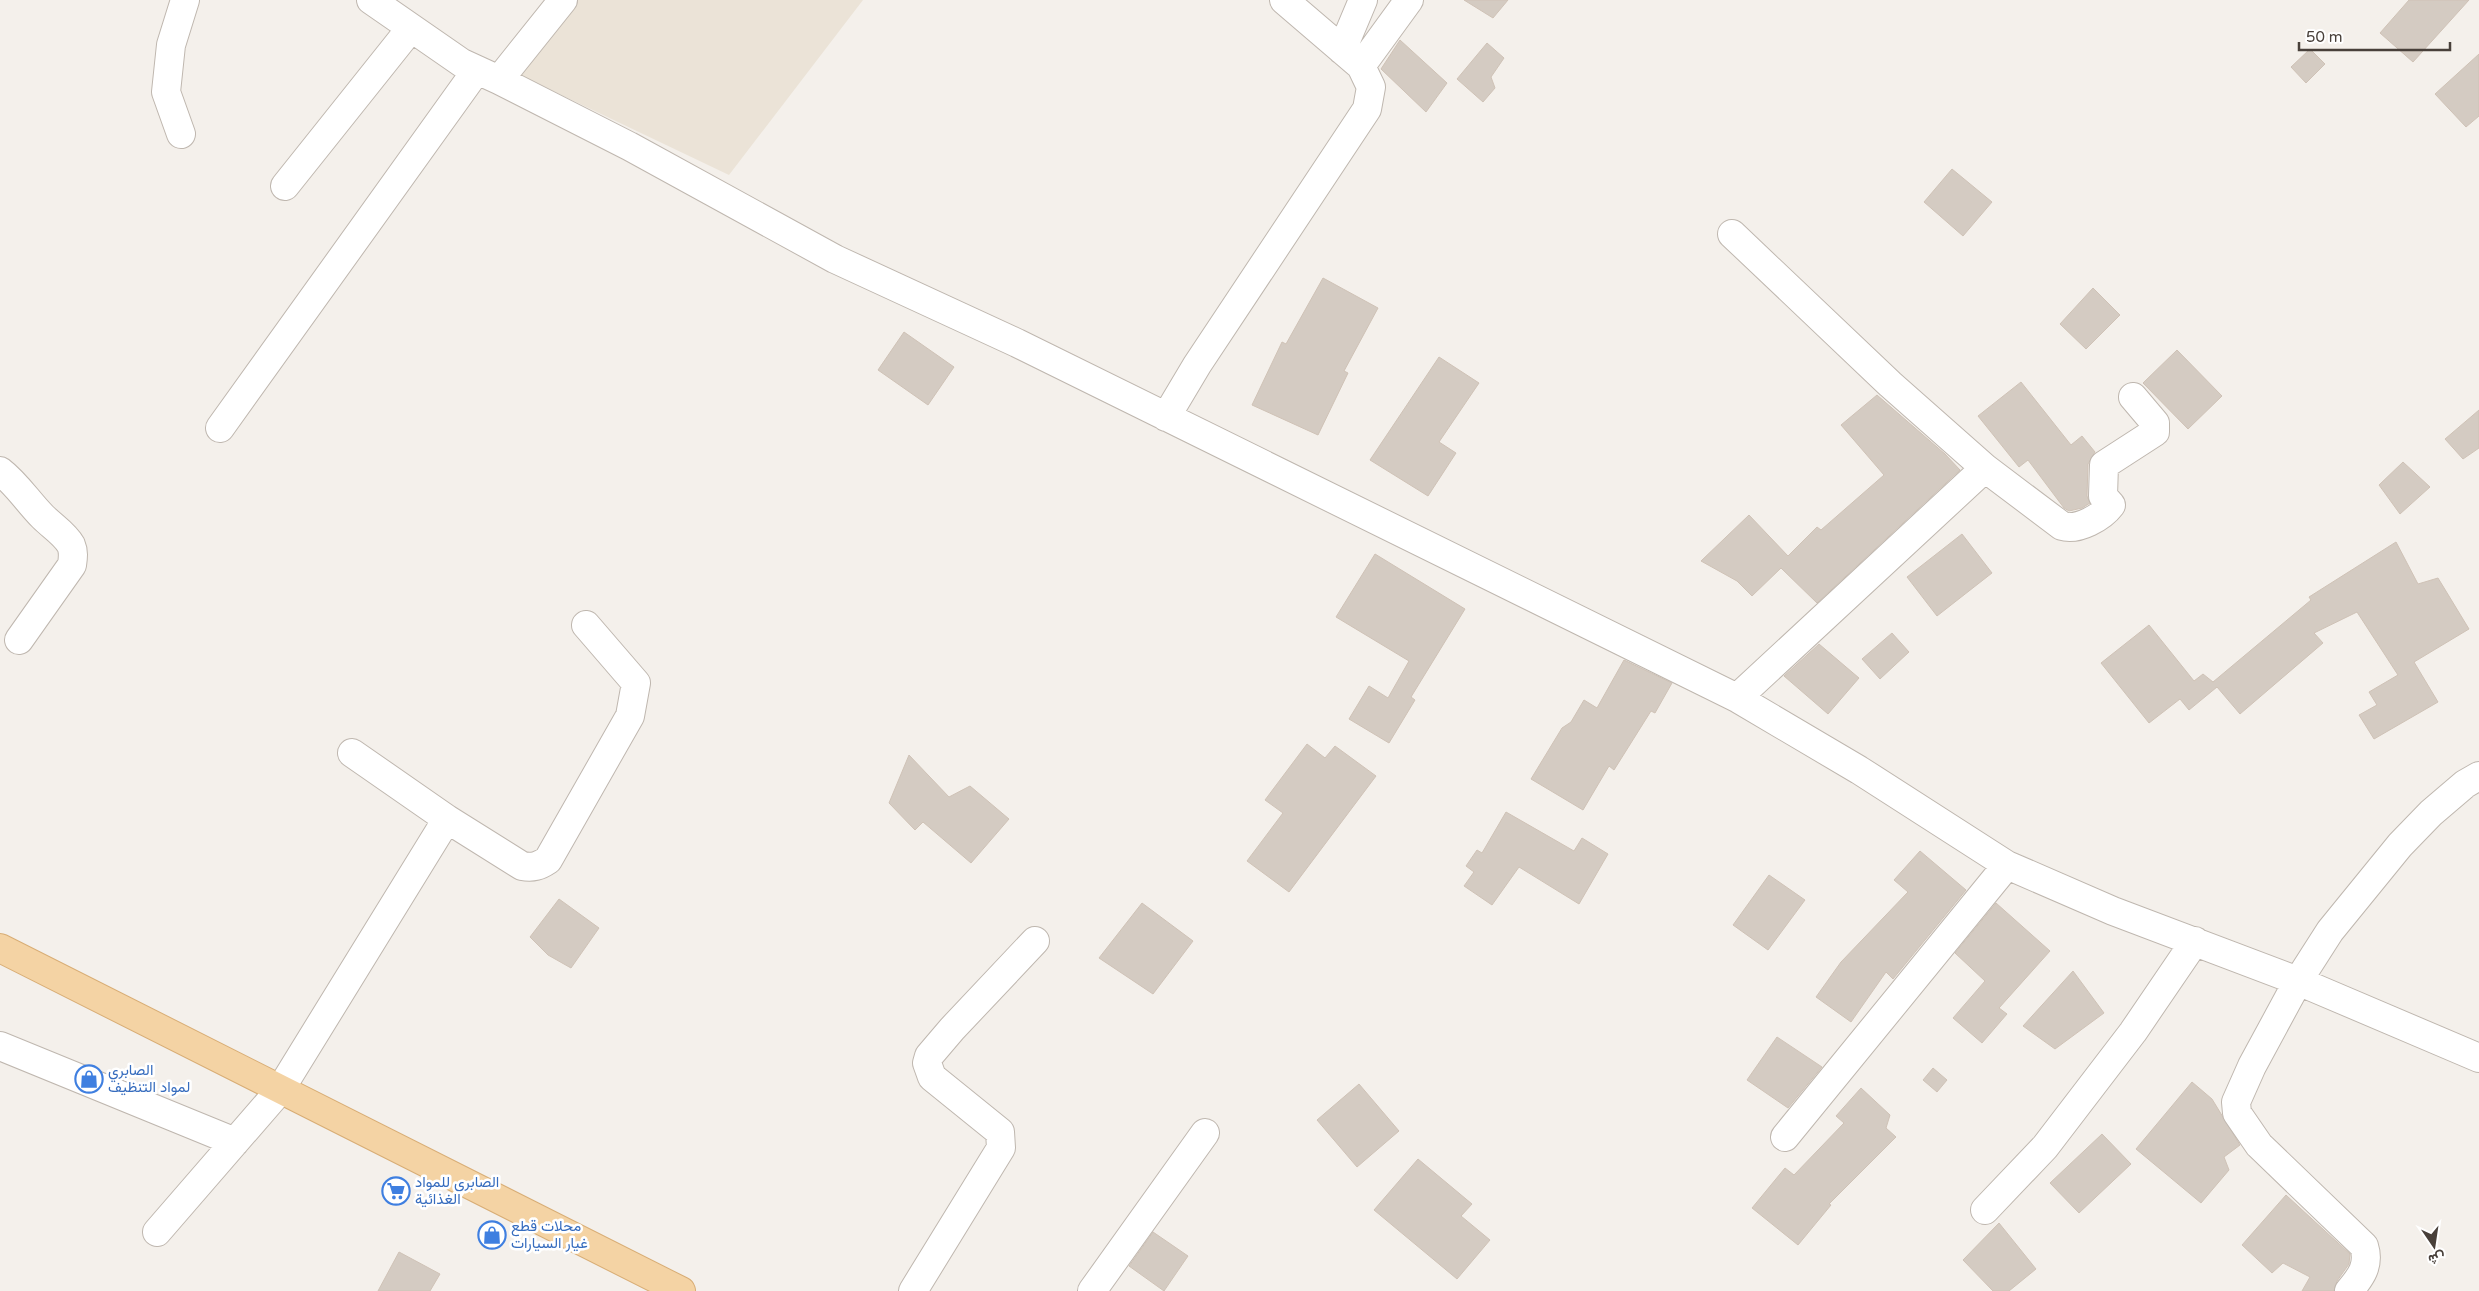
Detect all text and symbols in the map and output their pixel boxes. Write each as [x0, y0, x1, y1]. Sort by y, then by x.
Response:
scale bar [2299, 20, 2450, 52]
text: 50 m [2306, 28, 2343, 46]
place label: الصابري لمواد التنظيف [108, 1061, 190, 1096]
shop icon: الصابري لمواد التنظيف [74, 1064, 104, 1094]
place label: الصابري للمواد الغذائية [415, 1173, 499, 1208]
supermarket icon: الصابري للمواد الغذائية [381, 1176, 411, 1206]
place label: محلات قطع غيار السيارات [511, 1217, 588, 1252]
shop icon: محلات قطع غيار السيارات [477, 1220, 507, 1250]
north arrow [2409, 1221, 2459, 1271]
text: ش [2427, 1248, 2447, 1268]

